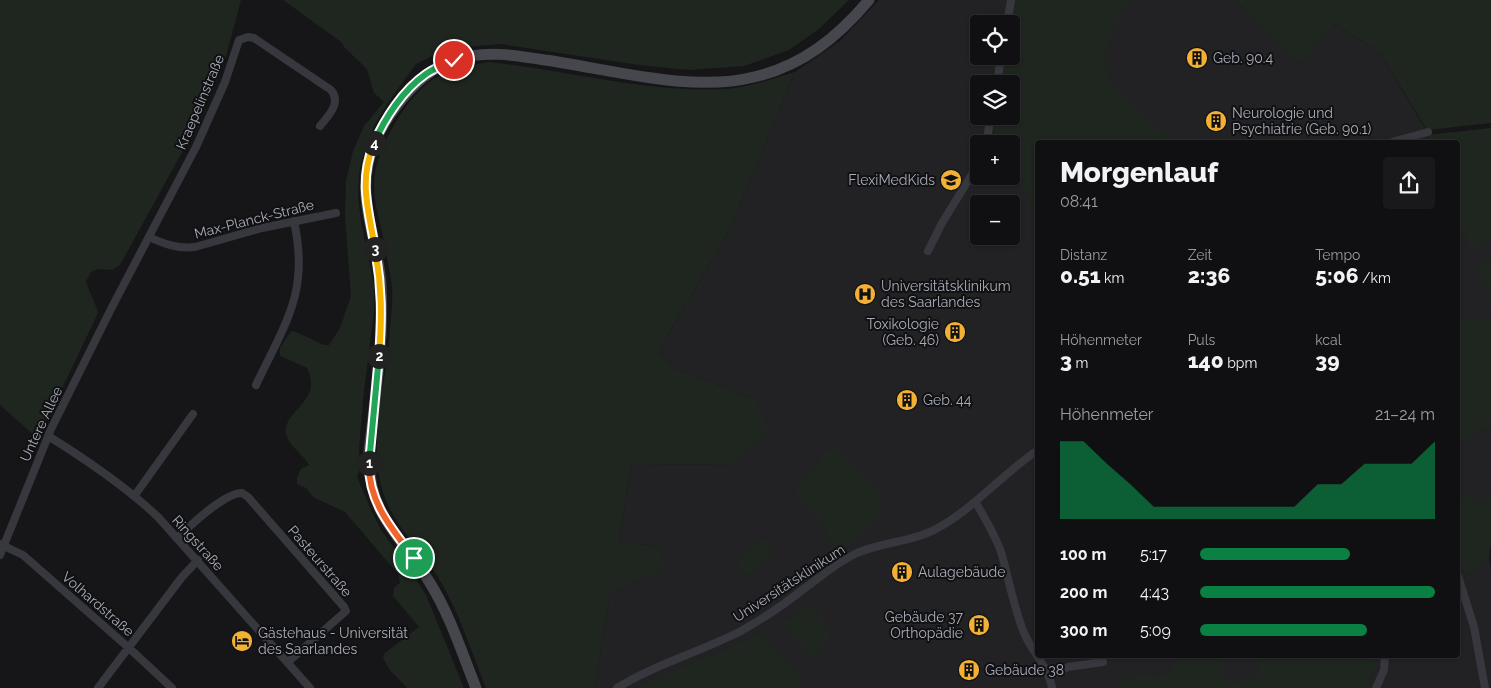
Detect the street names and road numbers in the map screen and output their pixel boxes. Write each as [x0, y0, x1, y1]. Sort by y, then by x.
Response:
street label: Kraepelinstraße [173, 52, 227, 152]
street label: Max-Planck-Straße [193, 196, 315, 242]
street label: Untere Allee [17, 384, 65, 464]
street label: Ringstraße [169, 512, 227, 574]
street label: Pasteurstraße [285, 522, 355, 600]
street label: Universitätsklinikum [730, 541, 848, 625]
street label: Volhardstraße [59, 568, 137, 640]

